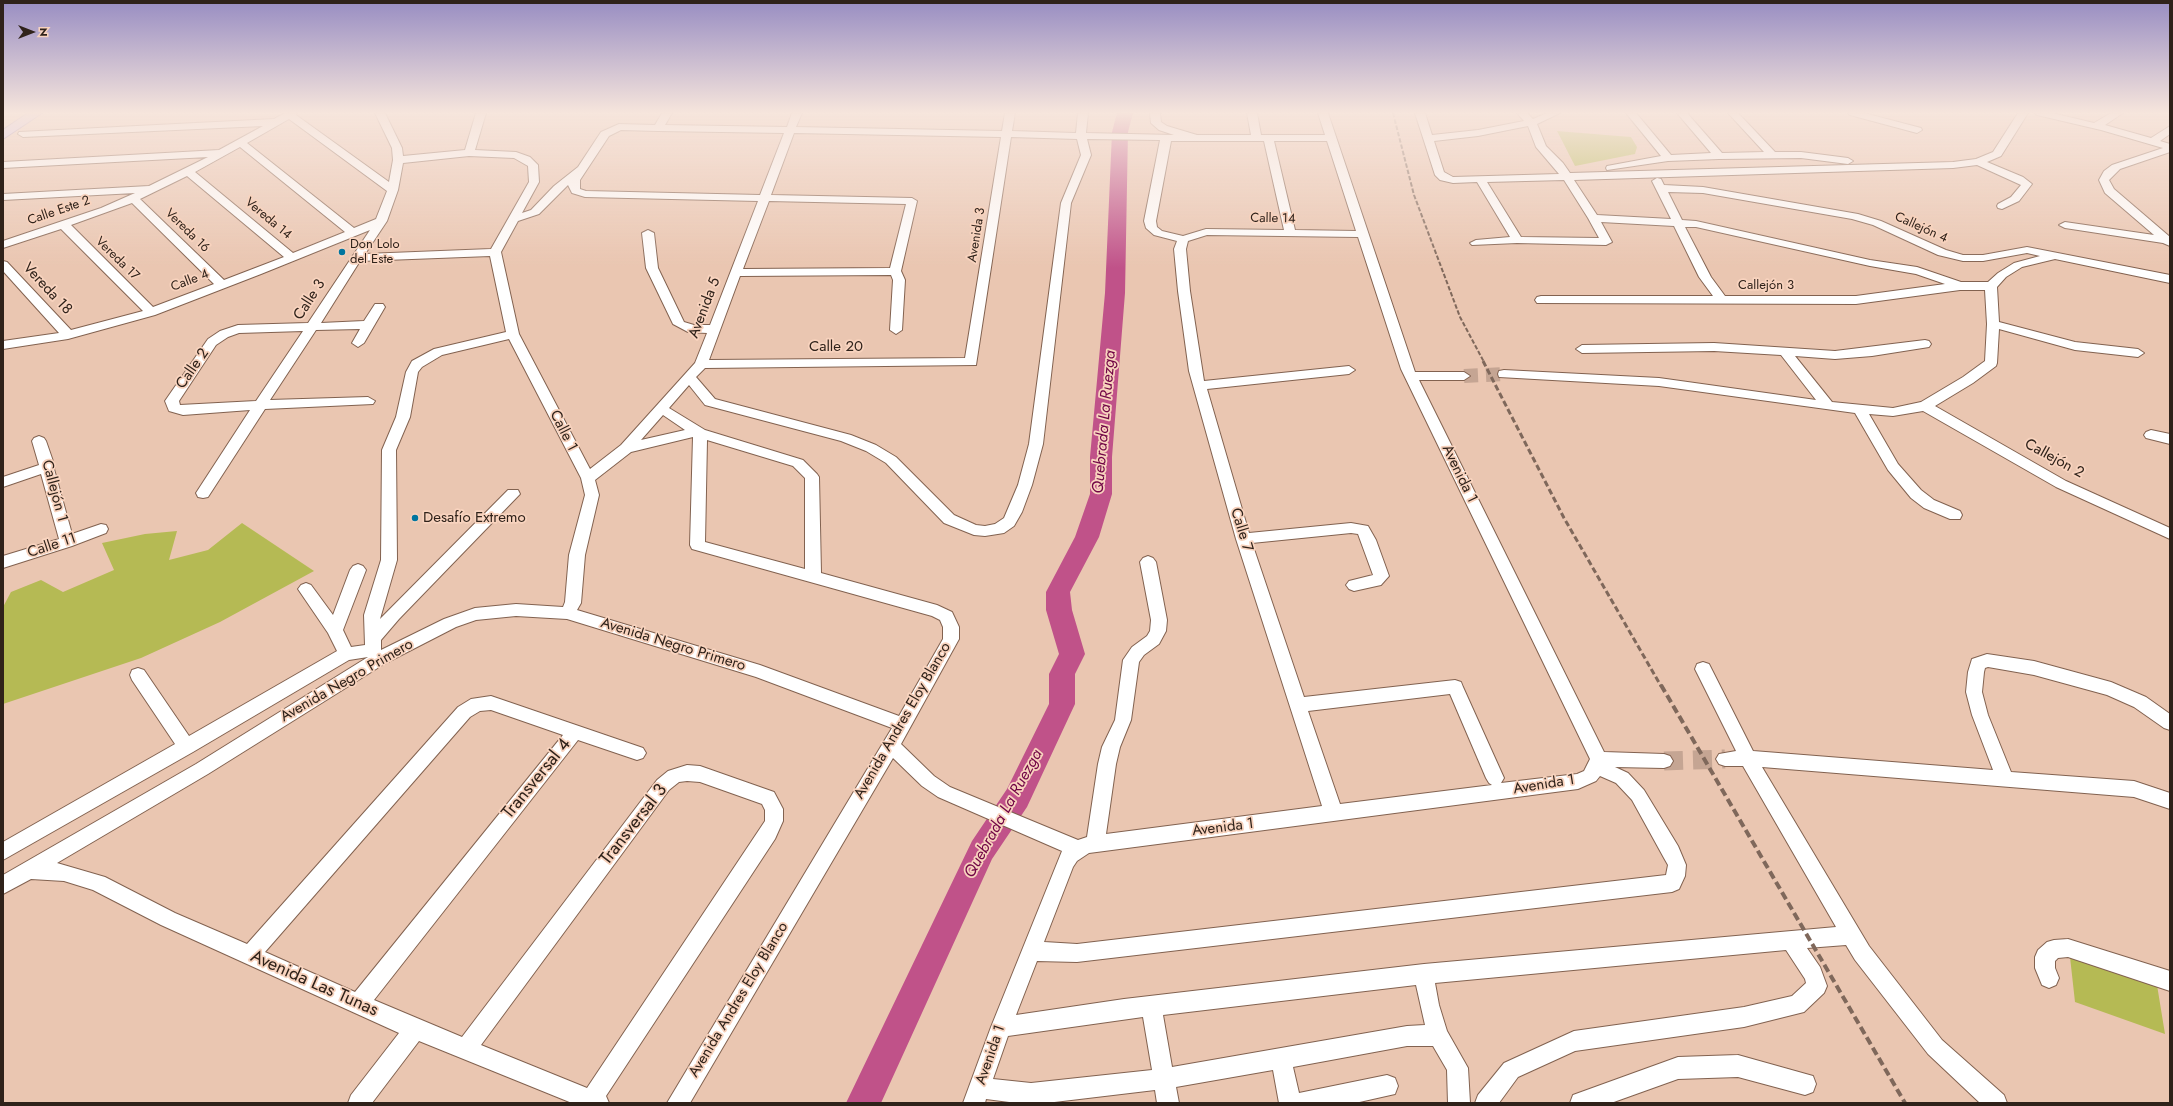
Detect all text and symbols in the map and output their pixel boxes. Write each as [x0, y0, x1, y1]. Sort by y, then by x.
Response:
north arrow [12, 12, 52, 52]
text: N [36, 28, 52, 36]
street label: Calle Este 2 [26, 193, 92, 229]
street label: Vereda 14 [241, 195, 295, 243]
street label: Vereda 16 [161, 206, 213, 256]
street label: Avenida 3 [965, 207, 989, 263]
street label: Callejón 4 [1892, 209, 1950, 247]
street label: Calle 14 [1250, 211, 1296, 227]
street label: Vereda 17 [92, 234, 142, 284]
place label: Don Lolo del Este [350, 237, 400, 268]
marker: Don Lolo del Este [337, 247, 347, 257]
street label: Vereda 18 [19, 259, 75, 319]
street label: Calle 4 [169, 267, 211, 295]
street label: Avenida 5 [685, 275, 725, 341]
street label: Calle 3 [290, 276, 330, 324]
street label: Callejón 3 [1738, 278, 1794, 294]
street label: Calle 20 [809, 338, 863, 356]
street label: Calle 2 [173, 345, 213, 393]
water label: Quebrada La Ruezga [1089, 350, 1121, 494]
street label: Calle 1 [545, 408, 581, 454]
street label: Callejón 2 [2021, 435, 2087, 483]
street label: Avenida 1 [1437, 442, 1481, 506]
street label: Callejón 1 [37, 458, 71, 524]
street label: Calle 7 [1226, 506, 1256, 554]
place label: Desafío Extremo [423, 509, 526, 527]
marker: Desafío Extremo [410, 513, 420, 523]
street label: Calle 11 [25, 530, 79, 562]
street label: Avenida Negro Primero [599, 614, 747, 676]
street label: Avenida Negro Primero [277, 636, 417, 726]
street label: Avenida Andres Eloy Blanco [851, 639, 955, 803]
street label: Transversal 4 [498, 734, 576, 824]
water label: Quebrada La Ruezga [961, 746, 1047, 882]
street label: Avenida 1 [1512, 771, 1576, 799]
street label: Transversal 3 [596, 780, 672, 870]
street label: Avenida 1 [1191, 815, 1255, 841]
street label: Avenida Andres Eloy Blanco [685, 919, 793, 1081]
street label: Avenida Las Tunas [247, 946, 381, 1022]
street label: Avenida 1 [972, 1023, 1010, 1087]

